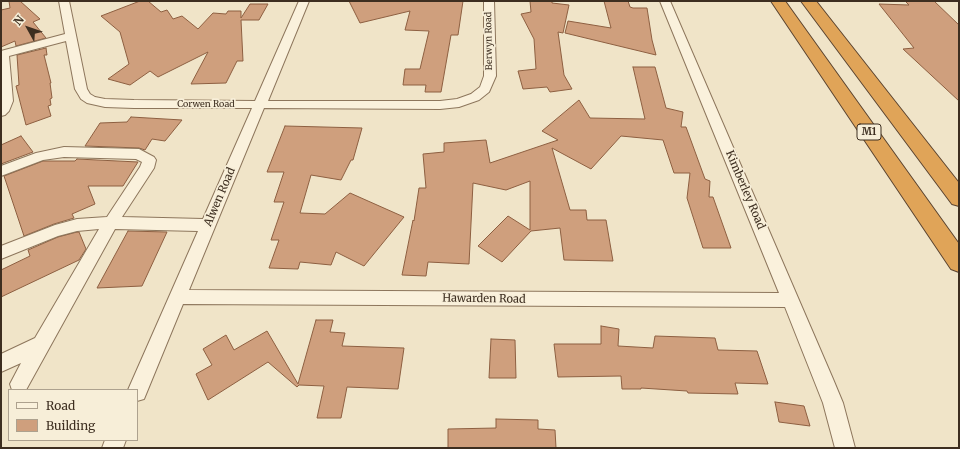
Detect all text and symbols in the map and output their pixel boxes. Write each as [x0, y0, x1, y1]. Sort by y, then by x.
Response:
north arrow [8, 8, 48, 48]
text: N [11, 12, 27, 28]
street label: Berwyn Road [483, 12, 495, 70]
street label: Corwen Road [177, 99, 235, 109]
road number: M1 [857, 124, 881, 140]
street label: Kimberley Road [722, 149, 768, 231]
street label: Alwen Road [202, 166, 238, 228]
street label: Hawarden Road [442, 292, 526, 306]
legend [8, 389, 138, 441]
text: Road [46, 398, 75, 413]
text: Building [46, 418, 95, 433]

